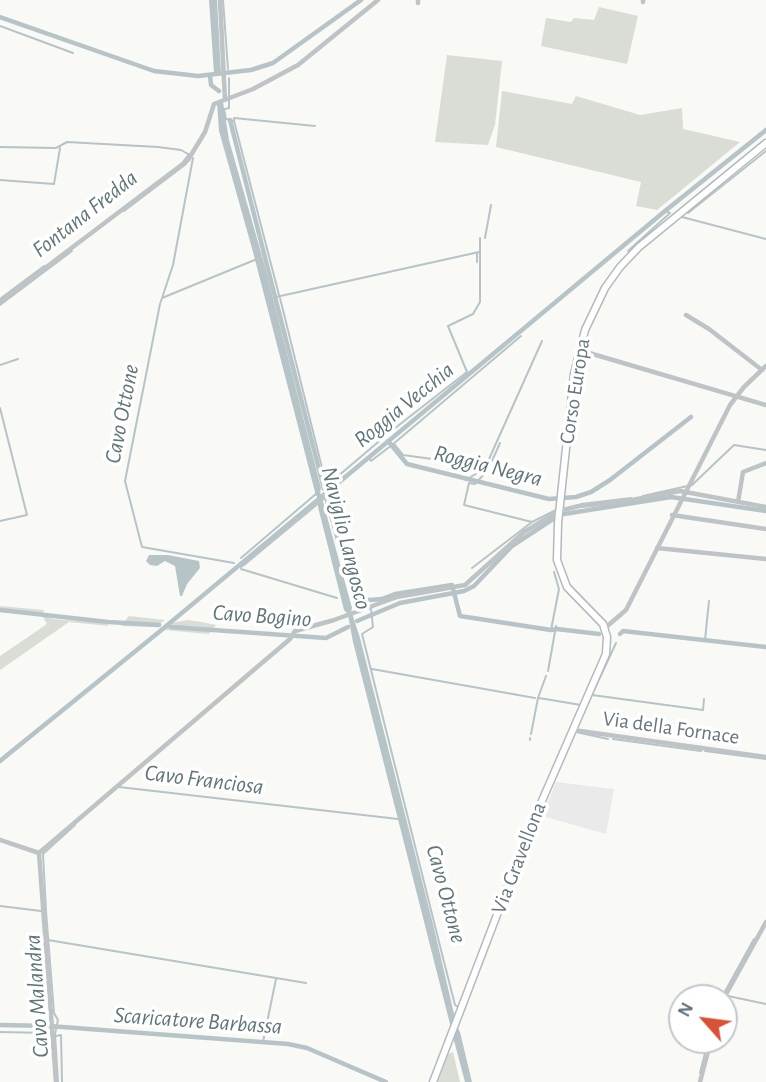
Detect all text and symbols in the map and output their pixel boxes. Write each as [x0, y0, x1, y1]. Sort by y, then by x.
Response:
water label: Fontana Fredda [27, 164, 143, 264]
street label: Corso Europa [554, 336, 596, 446]
water label: Roggia Vecchia [348, 356, 460, 454]
water label: Cavo Ottone [99, 362, 145, 466]
water label: Roggia Negra [431, 439, 545, 493]
water label: Naviglio Langosco [315, 464, 377, 612]
water label: Cavo Bogino [212, 599, 312, 633]
street label: Via della Fornace [601, 706, 741, 750]
water label: Cavo Franciosa [143, 759, 265, 801]
street label: Via Gravellona [486, 799, 552, 917]
water label: Cavo Ottone [420, 842, 472, 946]
water label: Cavo Malandra [19, 933, 55, 1059]
north arrow [668, 984, 738, 1054]
text: N [674, 1000, 697, 1020]
water label: Scaricatore Barbassa [113, 1001, 283, 1041]

